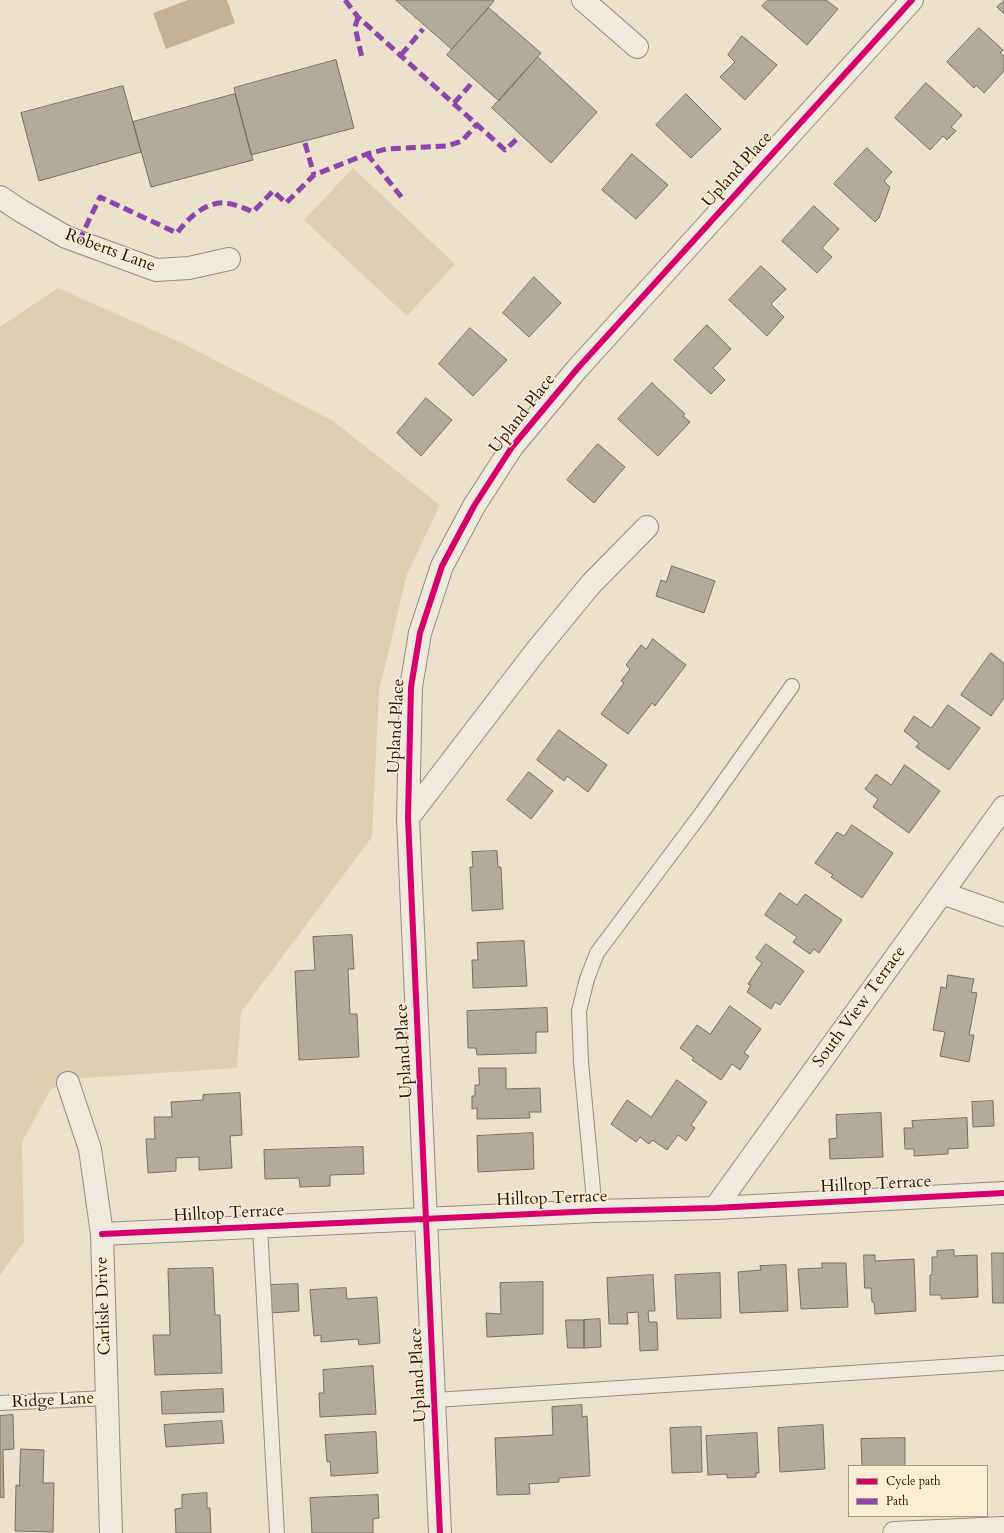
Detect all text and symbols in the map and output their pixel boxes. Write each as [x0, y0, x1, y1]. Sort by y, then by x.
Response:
street label: Upland Place [699, 128, 777, 212]
street label: Roberts Lane [62, 225, 158, 277]
street label: Upland Place [486, 370, 560, 458]
street label: Upland Place [384, 678, 410, 774]
street label: South View Terrace [809, 942, 911, 1072]
street label: Upland Place [392, 1003, 418, 1099]
street label: Hilltop Terrace [820, 1172, 932, 1198]
street label: Hilltop Terrace [496, 1187, 608, 1211]
street label: Hilltop Terrace [173, 1201, 285, 1227]
street label: Carlisle Drive [92, 1256, 116, 1356]
street label: Upland Place [406, 1327, 432, 1423]
street label: Ridge Lane [11, 1389, 95, 1413]
legend [848, 1465, 988, 1517]
text: Cycle path [886, 1473, 941, 1489]
text: Path [886, 1493, 909, 1509]

